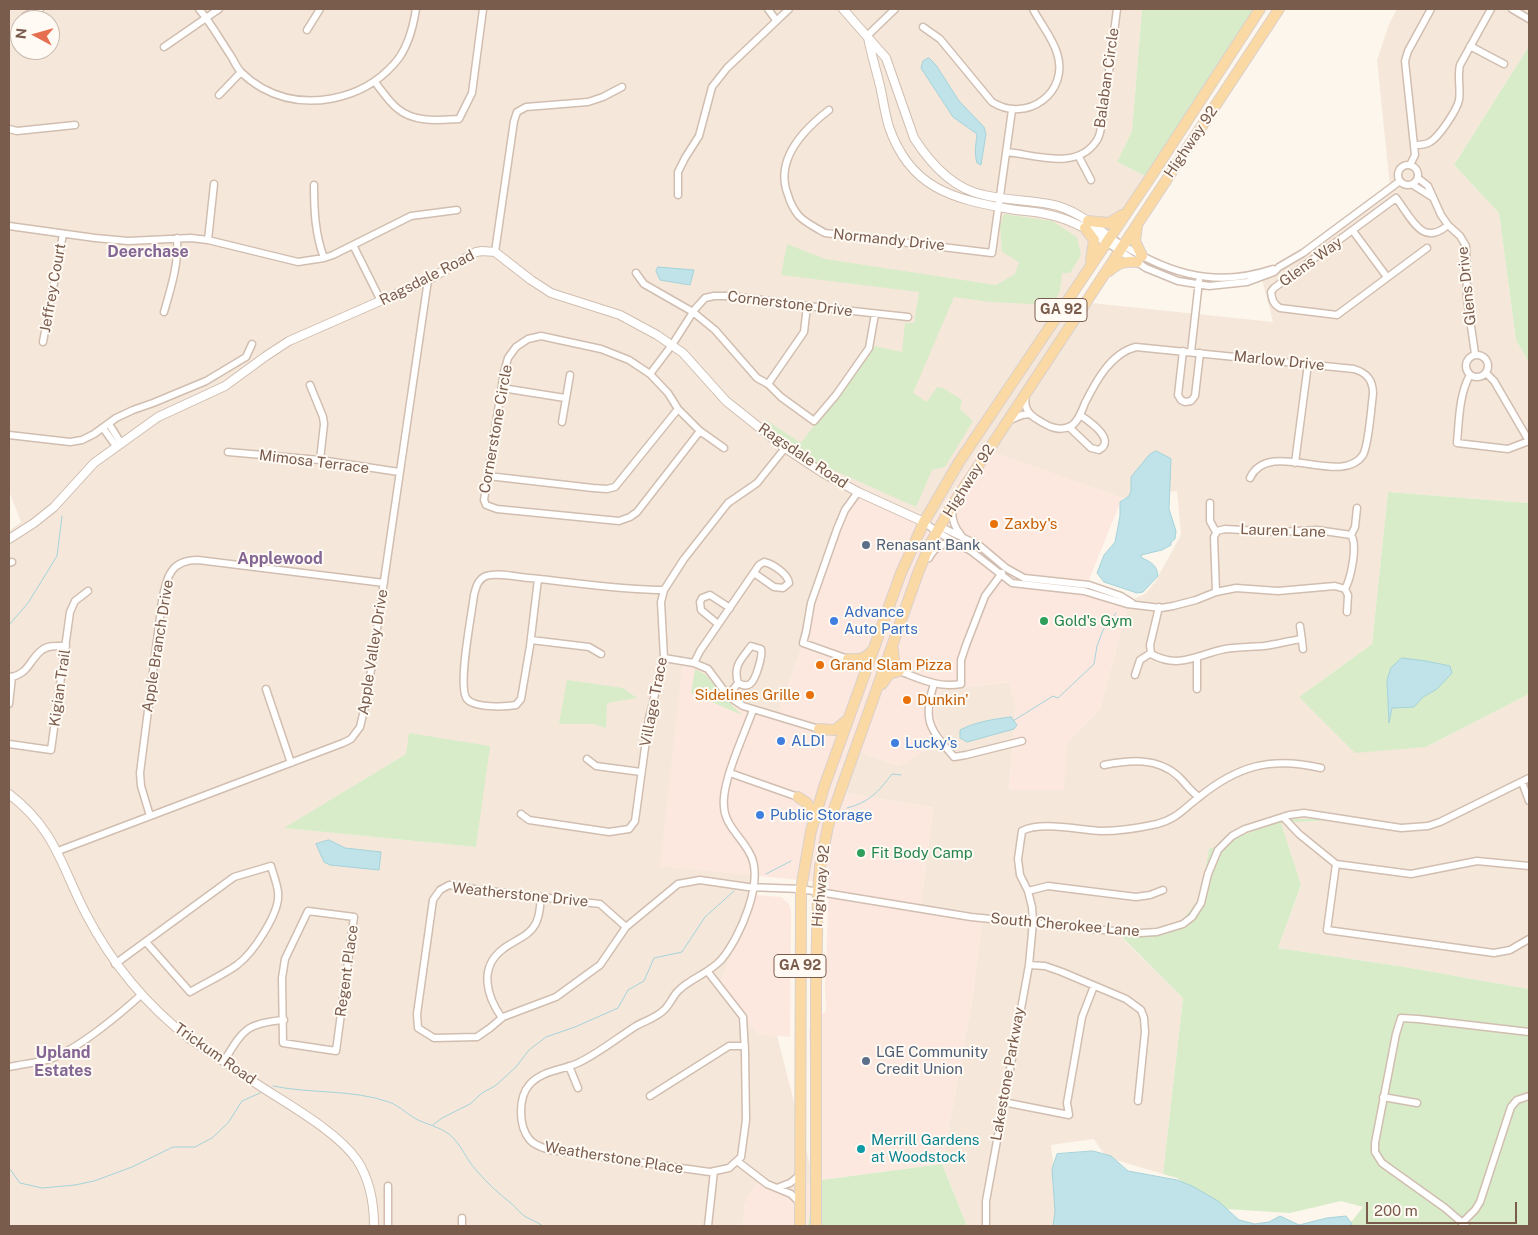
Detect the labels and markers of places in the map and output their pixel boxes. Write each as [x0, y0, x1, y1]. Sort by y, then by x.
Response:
place label: Zaxby's [1004, 515, 1057, 533]
marker: Zaxby's [988, 518, 1000, 530]
place label: Renasant Bank [876, 536, 980, 554]
marker: Renasant Bank [860, 539, 872, 551]
place label: Advance Auto Parts [844, 603, 918, 638]
place label: Gold's Gym [1054, 612, 1132, 630]
marker: Advance Auto Parts [828, 615, 840, 627]
marker: Gold's Gym [1038, 615, 1050, 627]
place label: Grand Slam Pizza [830, 656, 952, 674]
marker: Grand Slam Pizza [814, 659, 826, 671]
place label: Sidelines Grille [695, 686, 800, 704]
marker: Sidelines Grille [804, 689, 816, 701]
place label: Dunkin' [917, 691, 969, 709]
marker: Dunkin' [901, 694, 913, 706]
place label: ALDI [791, 732, 825, 750]
place label: Lucky's [905, 734, 957, 752]
marker: ALDI [775, 735, 787, 747]
marker: Lucky's [889, 737, 901, 749]
place label: Public Storage [770, 806, 873, 824]
marker: Public Storage [754, 809, 766, 821]
place label: Fit Body Camp [871, 844, 973, 862]
marker: Fit Body Camp [855, 847, 867, 859]
place label: LGE Community Credit Union [876, 1043, 988, 1078]
marker: LGE Community Credit Union [860, 1055, 872, 1067]
place label: Merrill Gardens at Woodstock [871, 1131, 979, 1166]
marker: Merrill Gardens at Woodstock [855, 1143, 867, 1155]

